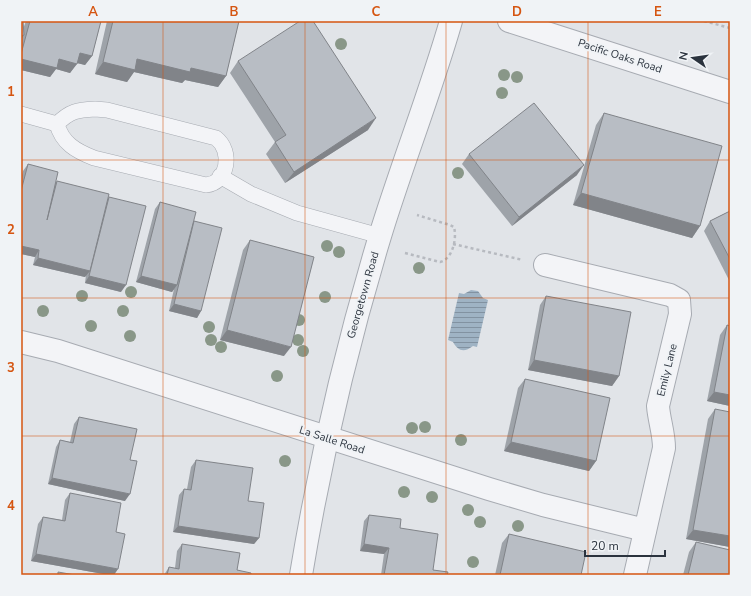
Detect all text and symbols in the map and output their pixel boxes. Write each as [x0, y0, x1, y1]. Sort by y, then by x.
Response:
text: A [88, 3, 98, 21]
text: B [230, 3, 239, 21]
text: C [372, 3, 381, 21]
text: D [512, 3, 522, 21]
text: E [654, 3, 662, 21]
street label: Pacific Oaks Road [576, 35, 664, 77]
north arrow [673, 38, 713, 78]
text: N [676, 50, 692, 62]
text: 1 [7, 83, 15, 101]
text: 2 [7, 221, 15, 239]
street label: Georgetown Road [343, 250, 383, 340]
street label: Emily Lane [653, 342, 681, 398]
text: 3 [7, 359, 15, 377]
street label: La Salle Road [297, 422, 367, 458]
text: 4 [7, 497, 15, 515]
scale bar [585, 532, 665, 558]
text: 20 m [591, 538, 619, 554]

